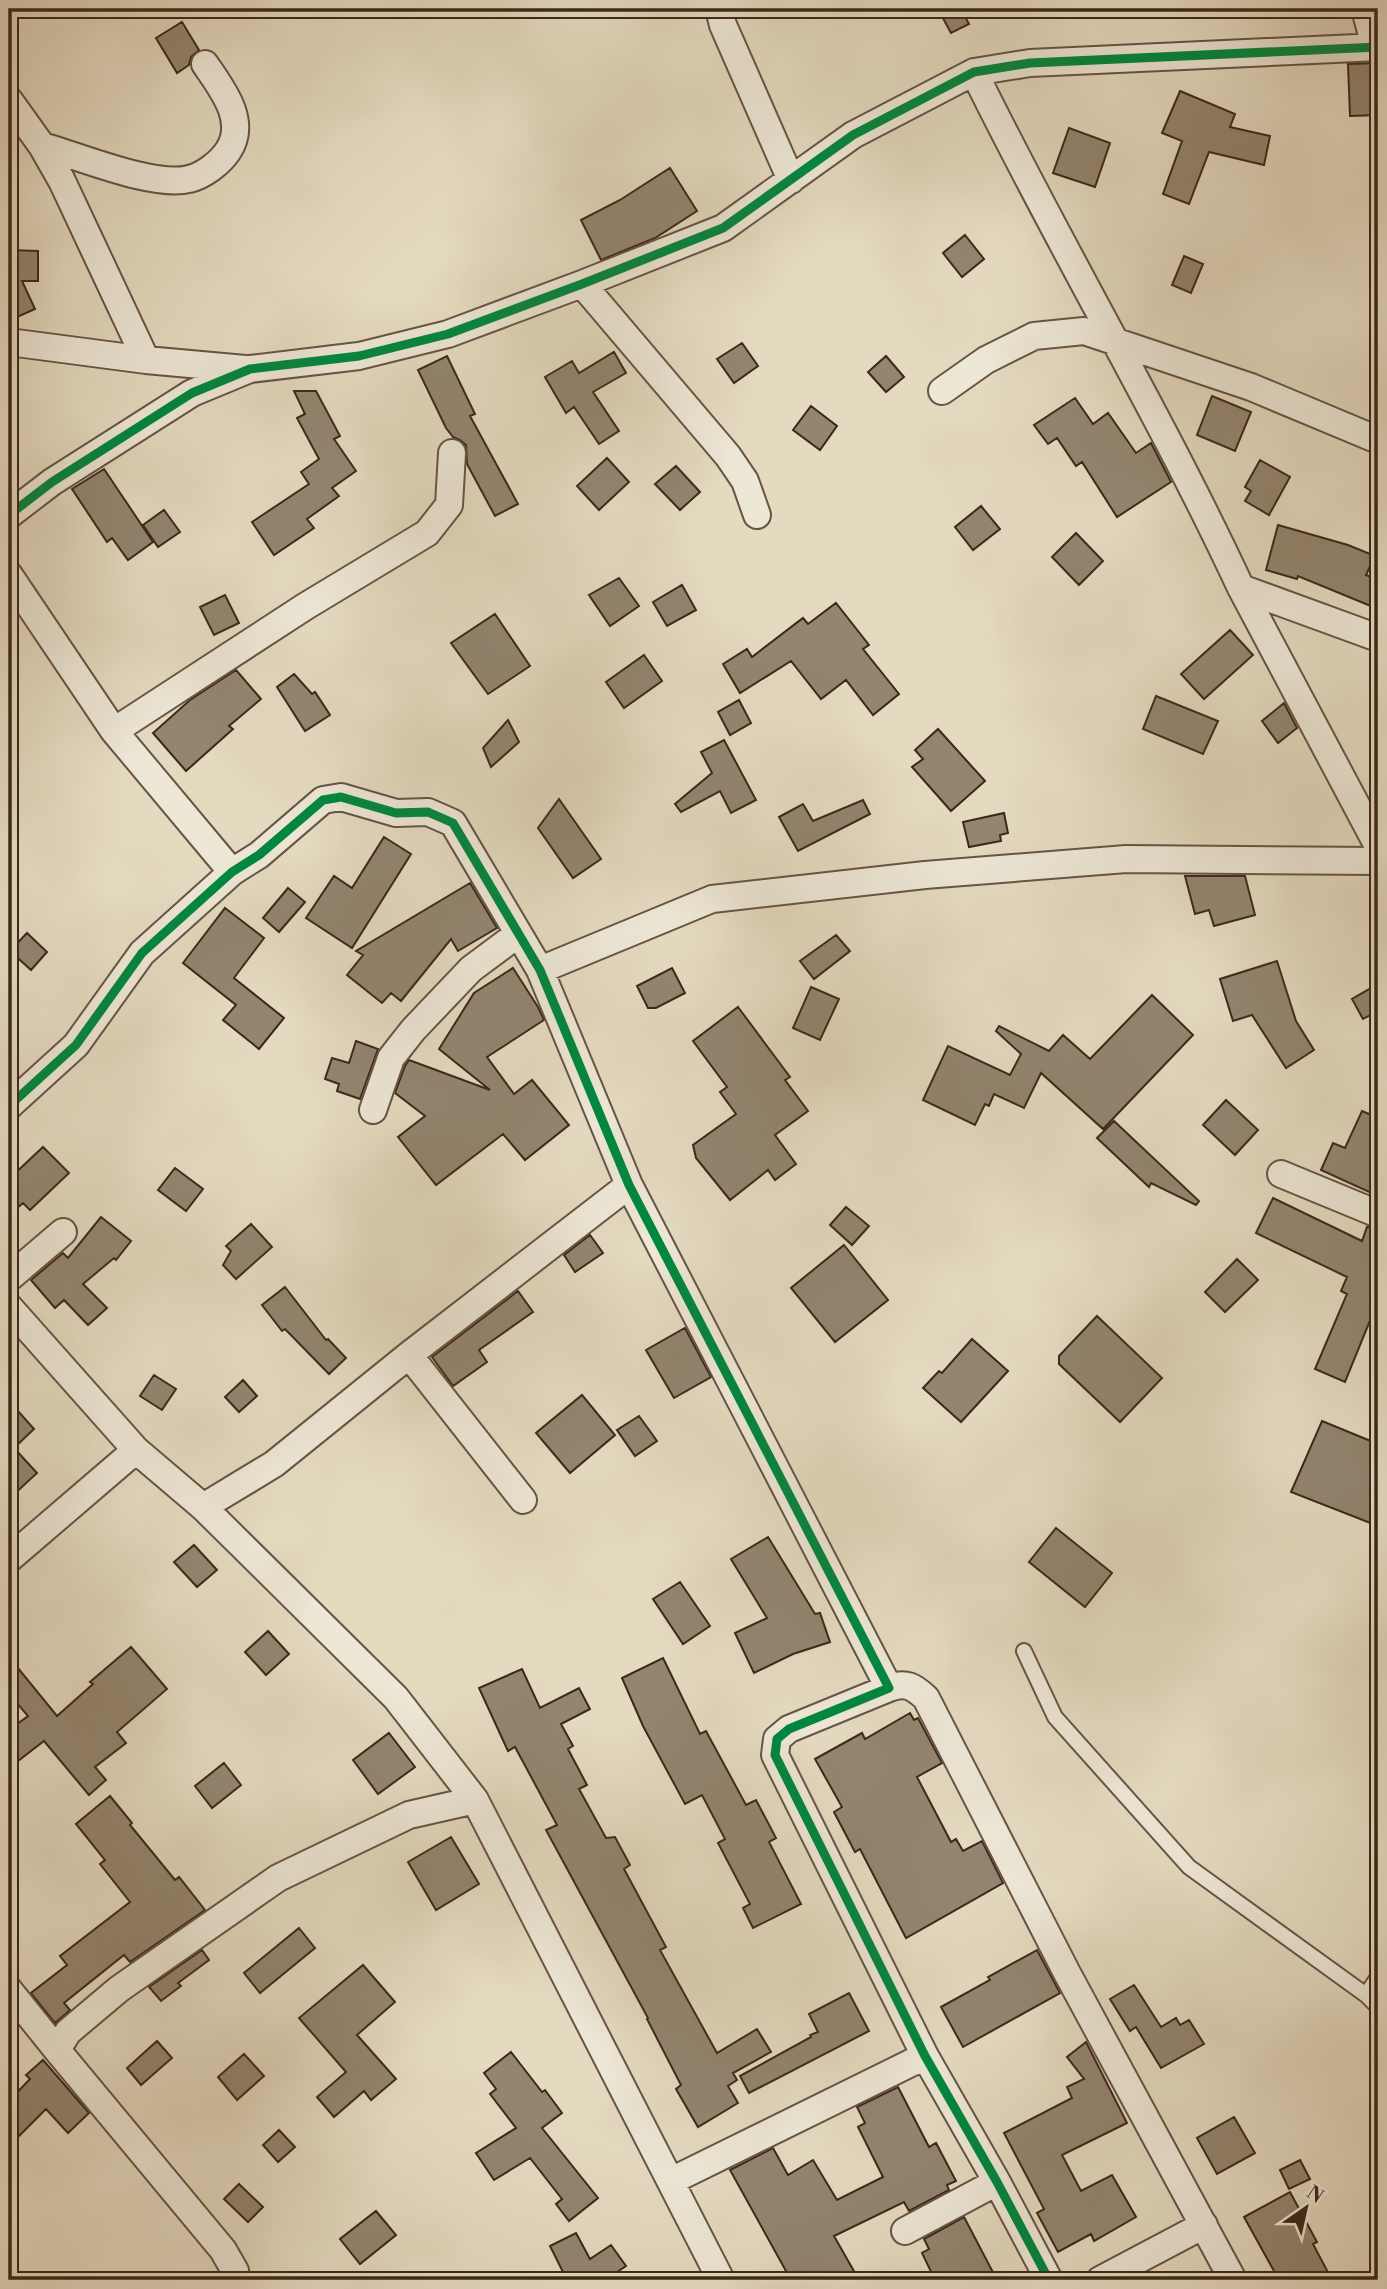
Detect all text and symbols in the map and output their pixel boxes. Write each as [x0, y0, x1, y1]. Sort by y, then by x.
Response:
north arrow [1272, 2174, 1342, 2244]
text: N [1302, 2181, 1328, 2209]

